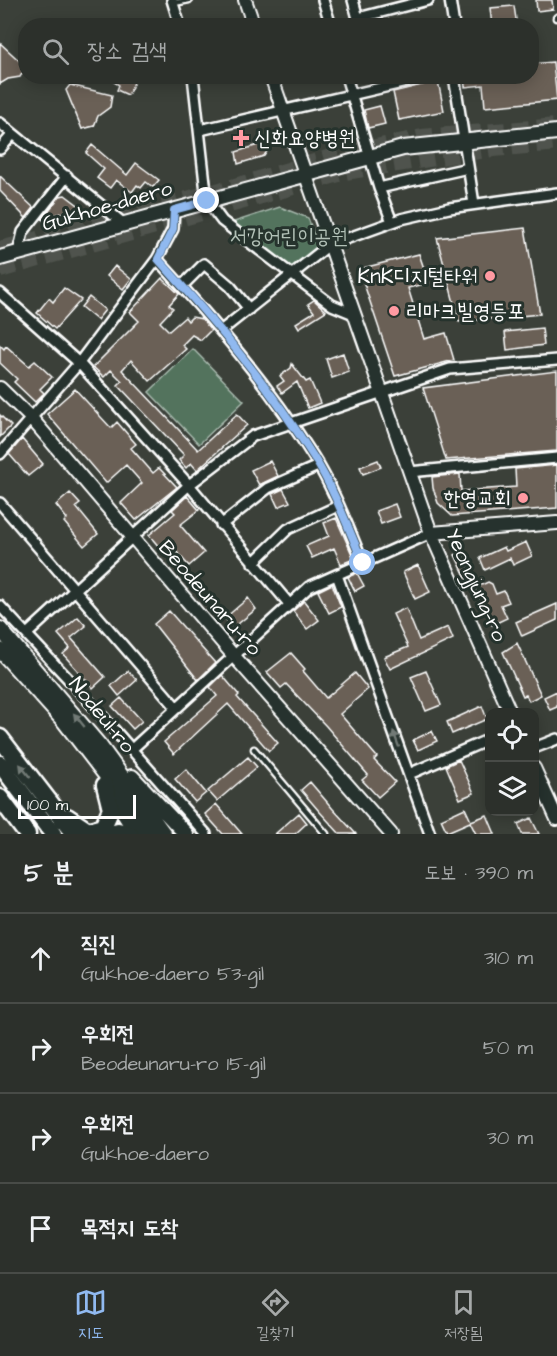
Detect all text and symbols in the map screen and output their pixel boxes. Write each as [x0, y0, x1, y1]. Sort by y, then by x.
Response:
search box [18, 18, 539, 84]
icon: search [39, 35, 72, 68]
text: 장소 검색 [87, 36, 167, 67]
place label: 신화요양병원 [254, 124, 355, 153]
marker: 신화요양병원 [232, 129, 250, 147]
street label: Gukhoe-daero [38, 173, 176, 238]
route end [193, 187, 219, 213]
park label: 서강어린이공원 [230, 222, 348, 251]
place label: KnK디지털타워 [358, 262, 478, 291]
marker: KnK디지털타워 [483, 269, 497, 283]
place label: 리마크빌영등포 [406, 297, 524, 326]
marker: 리마크빌영등포 [387, 304, 401, 318]
place label: 한영교회 [443, 484, 511, 513]
marker: 한영교회 [516, 491, 530, 505]
street label: Yeongjung-ro [436, 524, 514, 647]
street label: Beodeunaru-ro [152, 534, 268, 662]
route start [349, 549, 375, 575]
street label: Nodeul-ro [62, 671, 142, 760]
map controls [485, 708, 539, 816]
button: locate [485, 708, 539, 762]
one-way arrow [72, 712, 85, 728]
one-way arrow [391, 730, 401, 748]
button: layers [485, 762, 539, 816]
one-way arrow [19, 763, 32, 779]
scale bar [18, 792, 136, 820]
text: 100 m [27, 794, 68, 816]
text: 5 분 [24, 855, 74, 891]
text: 도보 · 390 m [424, 859, 533, 887]
text: 직진 [81, 929, 116, 960]
icon: ahead [24, 942, 57, 975]
text: 310 m [484, 944, 533, 972]
text: Gukhoe-daero 53-gil [81, 960, 264, 988]
text: 우회전 [81, 1019, 134, 1050]
icon: right [24, 1032, 57, 1065]
text: 50 m [483, 1034, 533, 1062]
text: Beodeunaru-ro 15-gil [81, 1050, 266, 1078]
text: 우회전 [81, 1109, 134, 1140]
icon: right [24, 1122, 57, 1155]
text: 30 m [487, 1124, 533, 1152]
text: Gukhoe-daero [81, 1140, 209, 1168]
icon: arrive [24, 1212, 57, 1245]
text: 목적지 도착 [81, 1213, 178, 1244]
tab: 지도 [74, 1286, 107, 1344]
tab: 길찾기 [256, 1286, 295, 1344]
tab: 저장됨 [444, 1286, 483, 1344]

